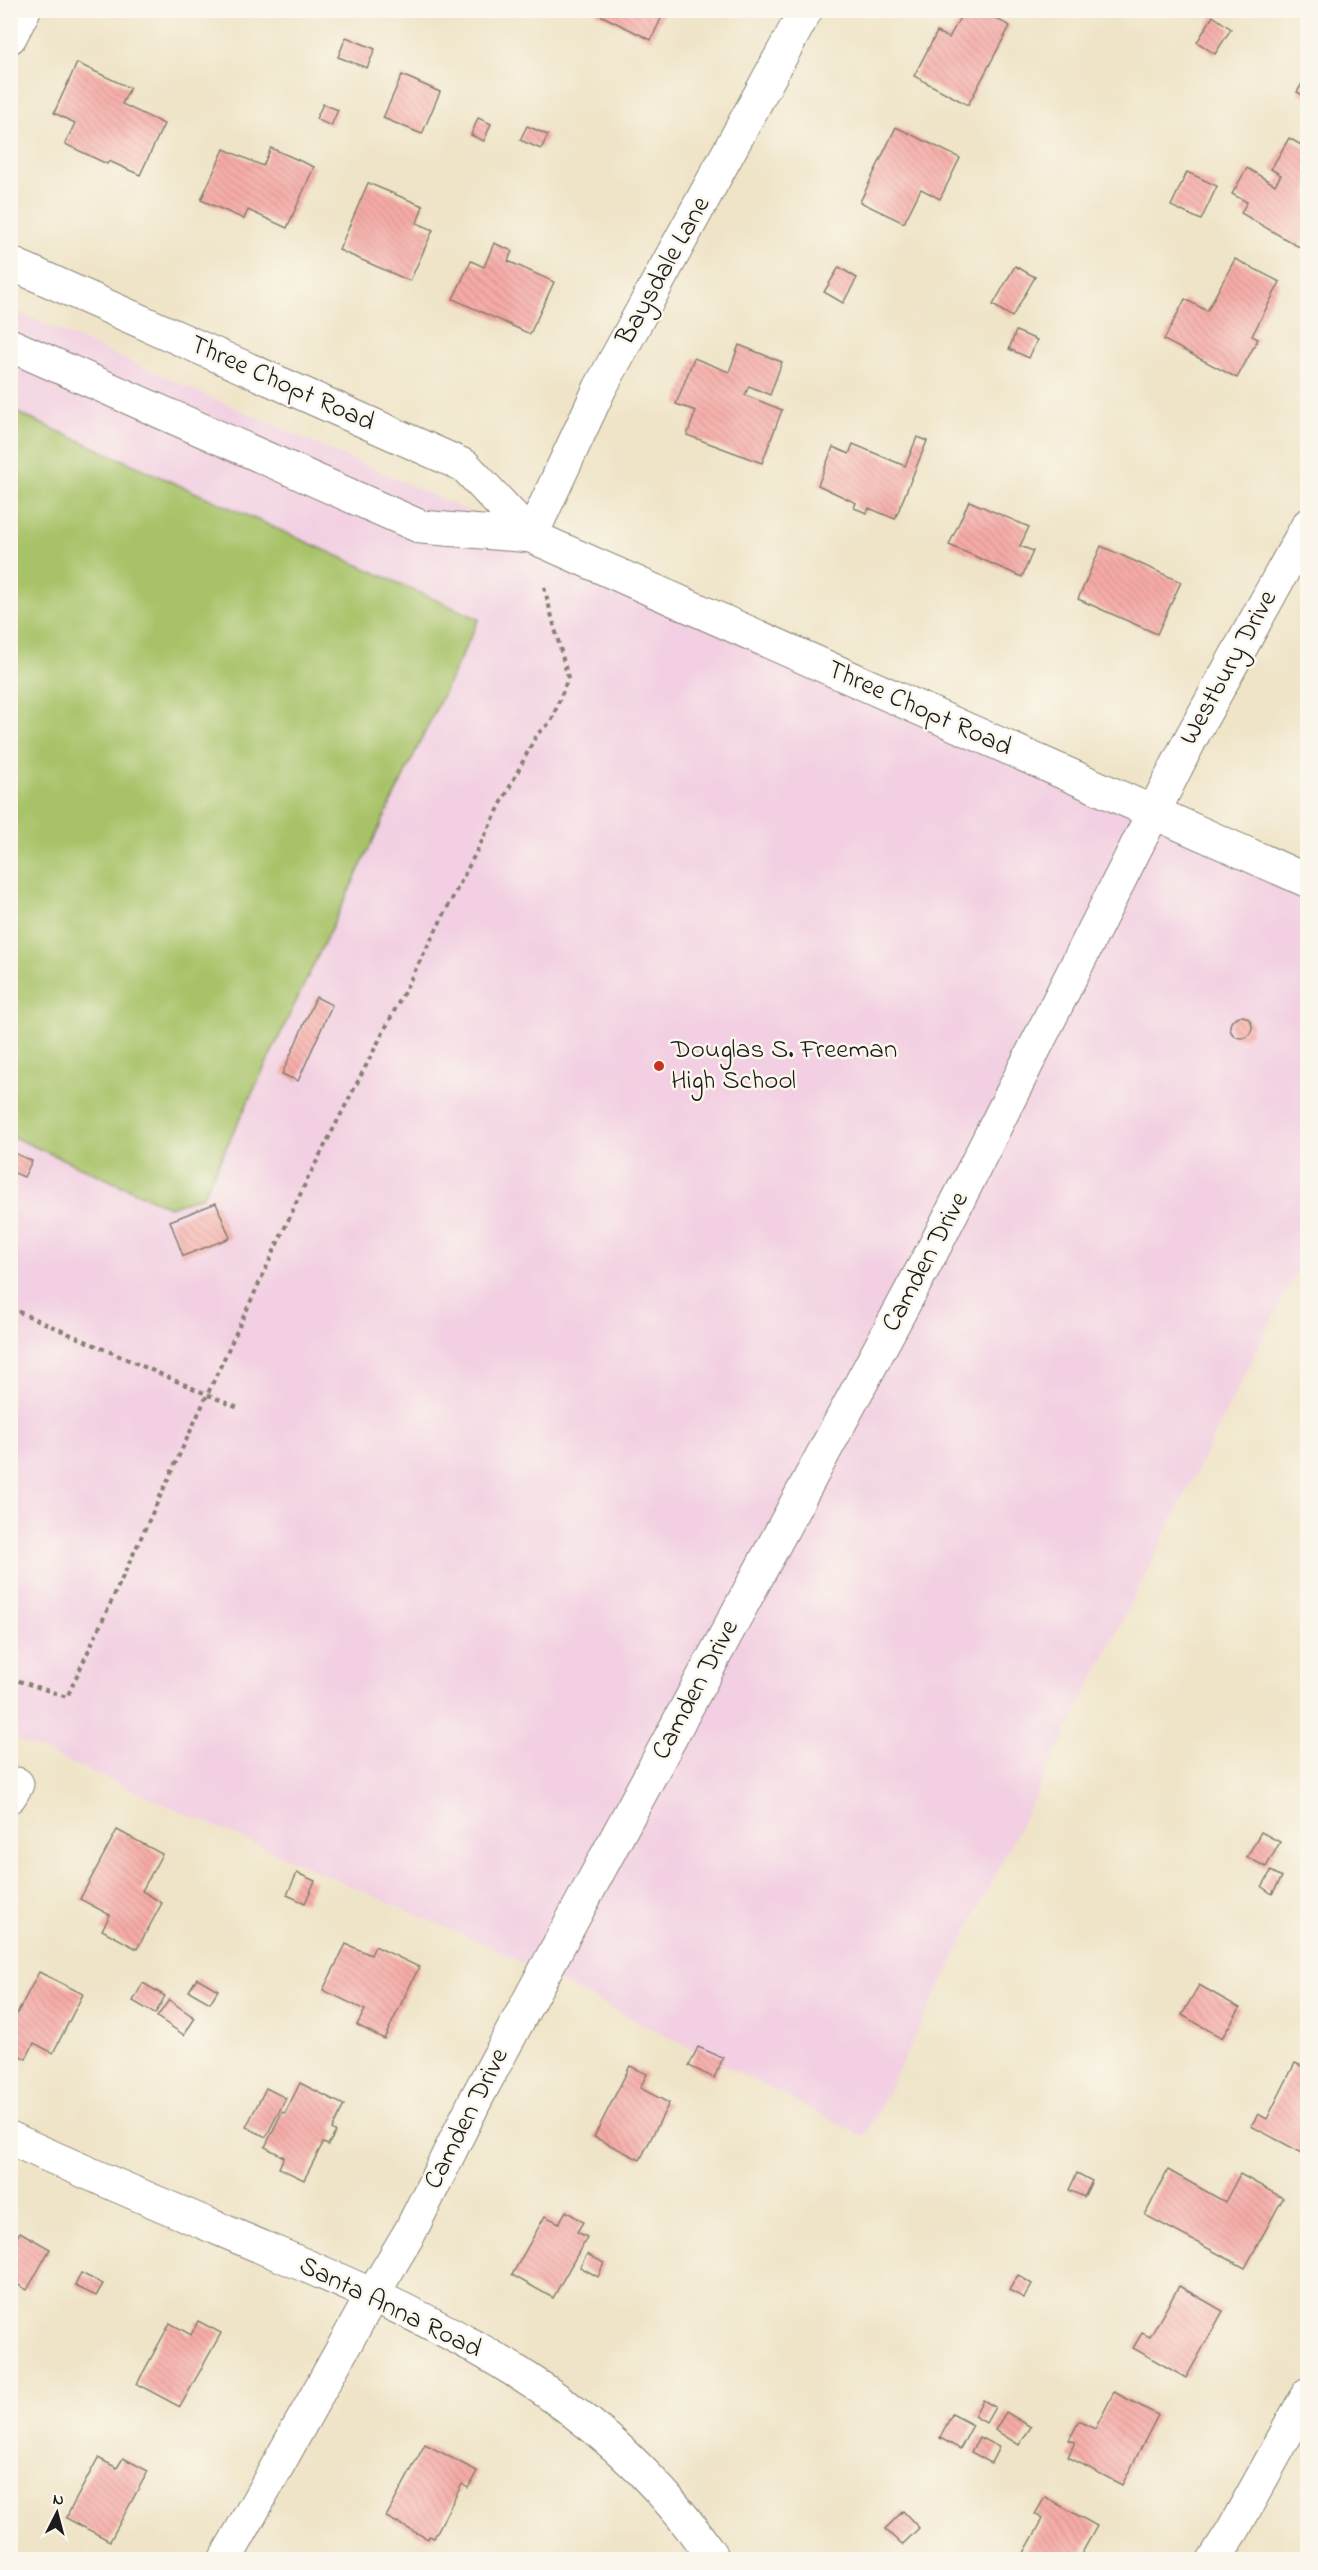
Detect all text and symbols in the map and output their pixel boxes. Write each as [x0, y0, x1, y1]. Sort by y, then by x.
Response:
street label: Baysdale Lane [607, 189, 721, 353]
street label: Three Chopt Road [183, 326, 381, 442]
street label: Westbury Drive [1170, 583, 1288, 753]
street label: Three Chopt Road [820, 651, 1018, 767]
place label: Douglas S. Freeman High School [670, 1031, 897, 1101]
marker: Douglas S. Freeman High School [652, 1059, 666, 1073]
street label: Camden Drive [873, 1184, 980, 1339]
street label: Camden Drive [643, 1612, 750, 1767]
street label: Camden Drive [415, 2041, 520, 2196]
street label: Santa Anna Road [292, 2247, 488, 2369]
north arrow [27, 2483, 87, 2543]
text: N [52, 2488, 65, 2513]

